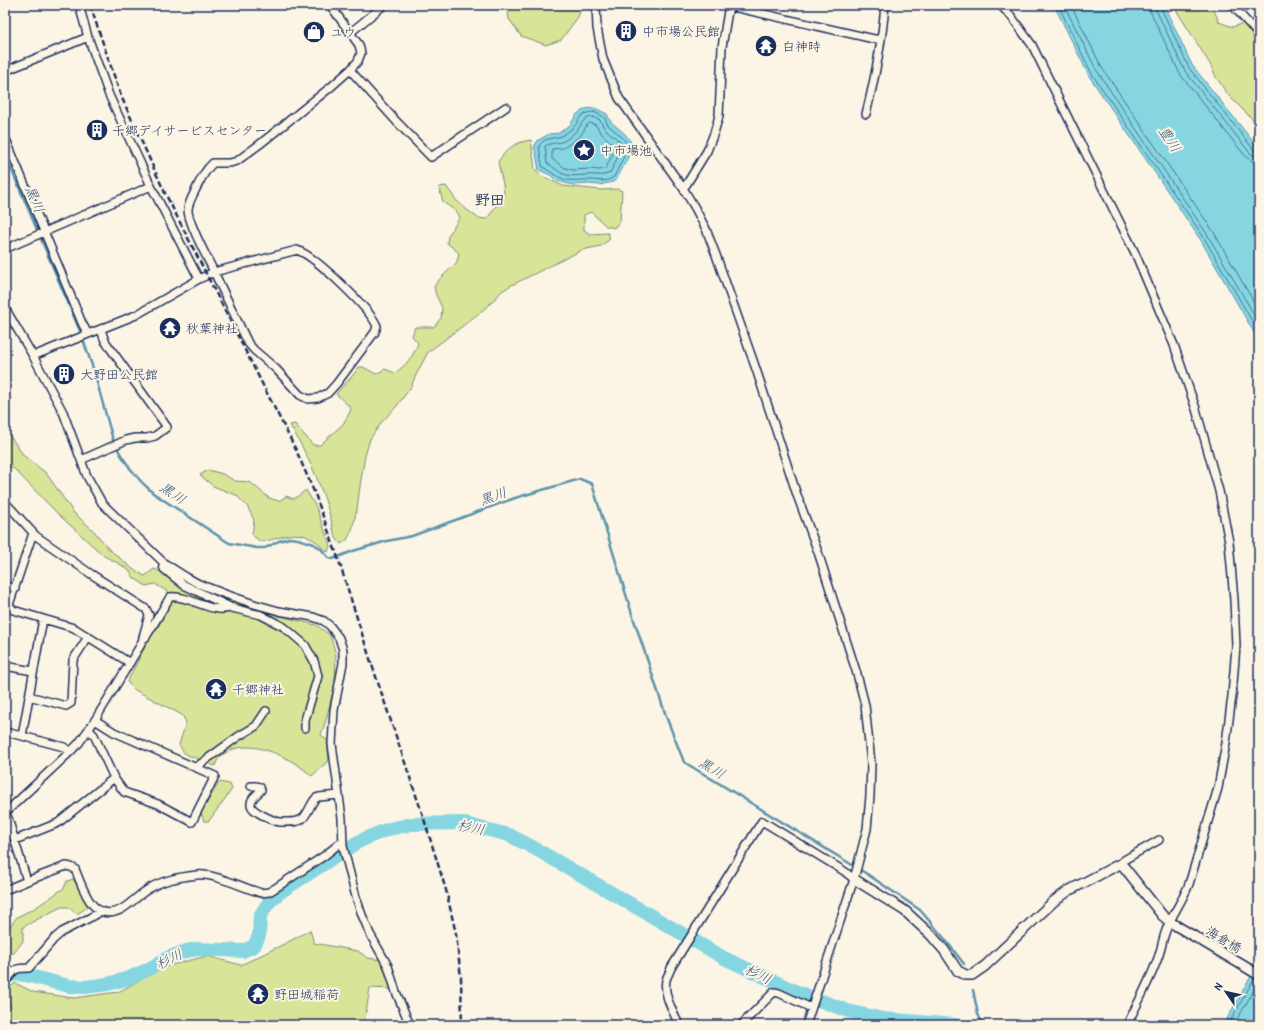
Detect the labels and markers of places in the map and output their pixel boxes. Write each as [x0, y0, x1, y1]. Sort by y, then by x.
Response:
building icon: 中市場公民館 [613, 18, 639, 44]
shop icon: ユウ [301, 19, 327, 45]
place label: 中市場公民館 [642, 22, 720, 40]
place label: ユウ [330, 23, 356, 41]
temple icon: 白神時 [753, 33, 779, 59]
place label: 白神時 [782, 37, 821, 55]
building icon: 千郷デイサービスセンター [84, 117, 110, 143]
place label: 千郷デイサービスセンター [112, 121, 267, 139]
place icon: 中市場池 [571, 137, 597, 163]
place label: 中市場池 [600, 141, 652, 159]
temple icon: 秋葉神社 [157, 315, 183, 341]
place label: 秋葉神社 [186, 319, 238, 337]
building icon: 大野田公民館 [51, 361, 77, 387]
place label: 大野田公民館 [80, 365, 158, 383]
temple icon: 千郷神社 [203, 676, 229, 702]
place label: 千郷神社 [232, 680, 284, 698]
temple icon: 野田城稲荷 [245, 981, 271, 1007]
place label: 野田城稲荷 [274, 985, 339, 1003]

